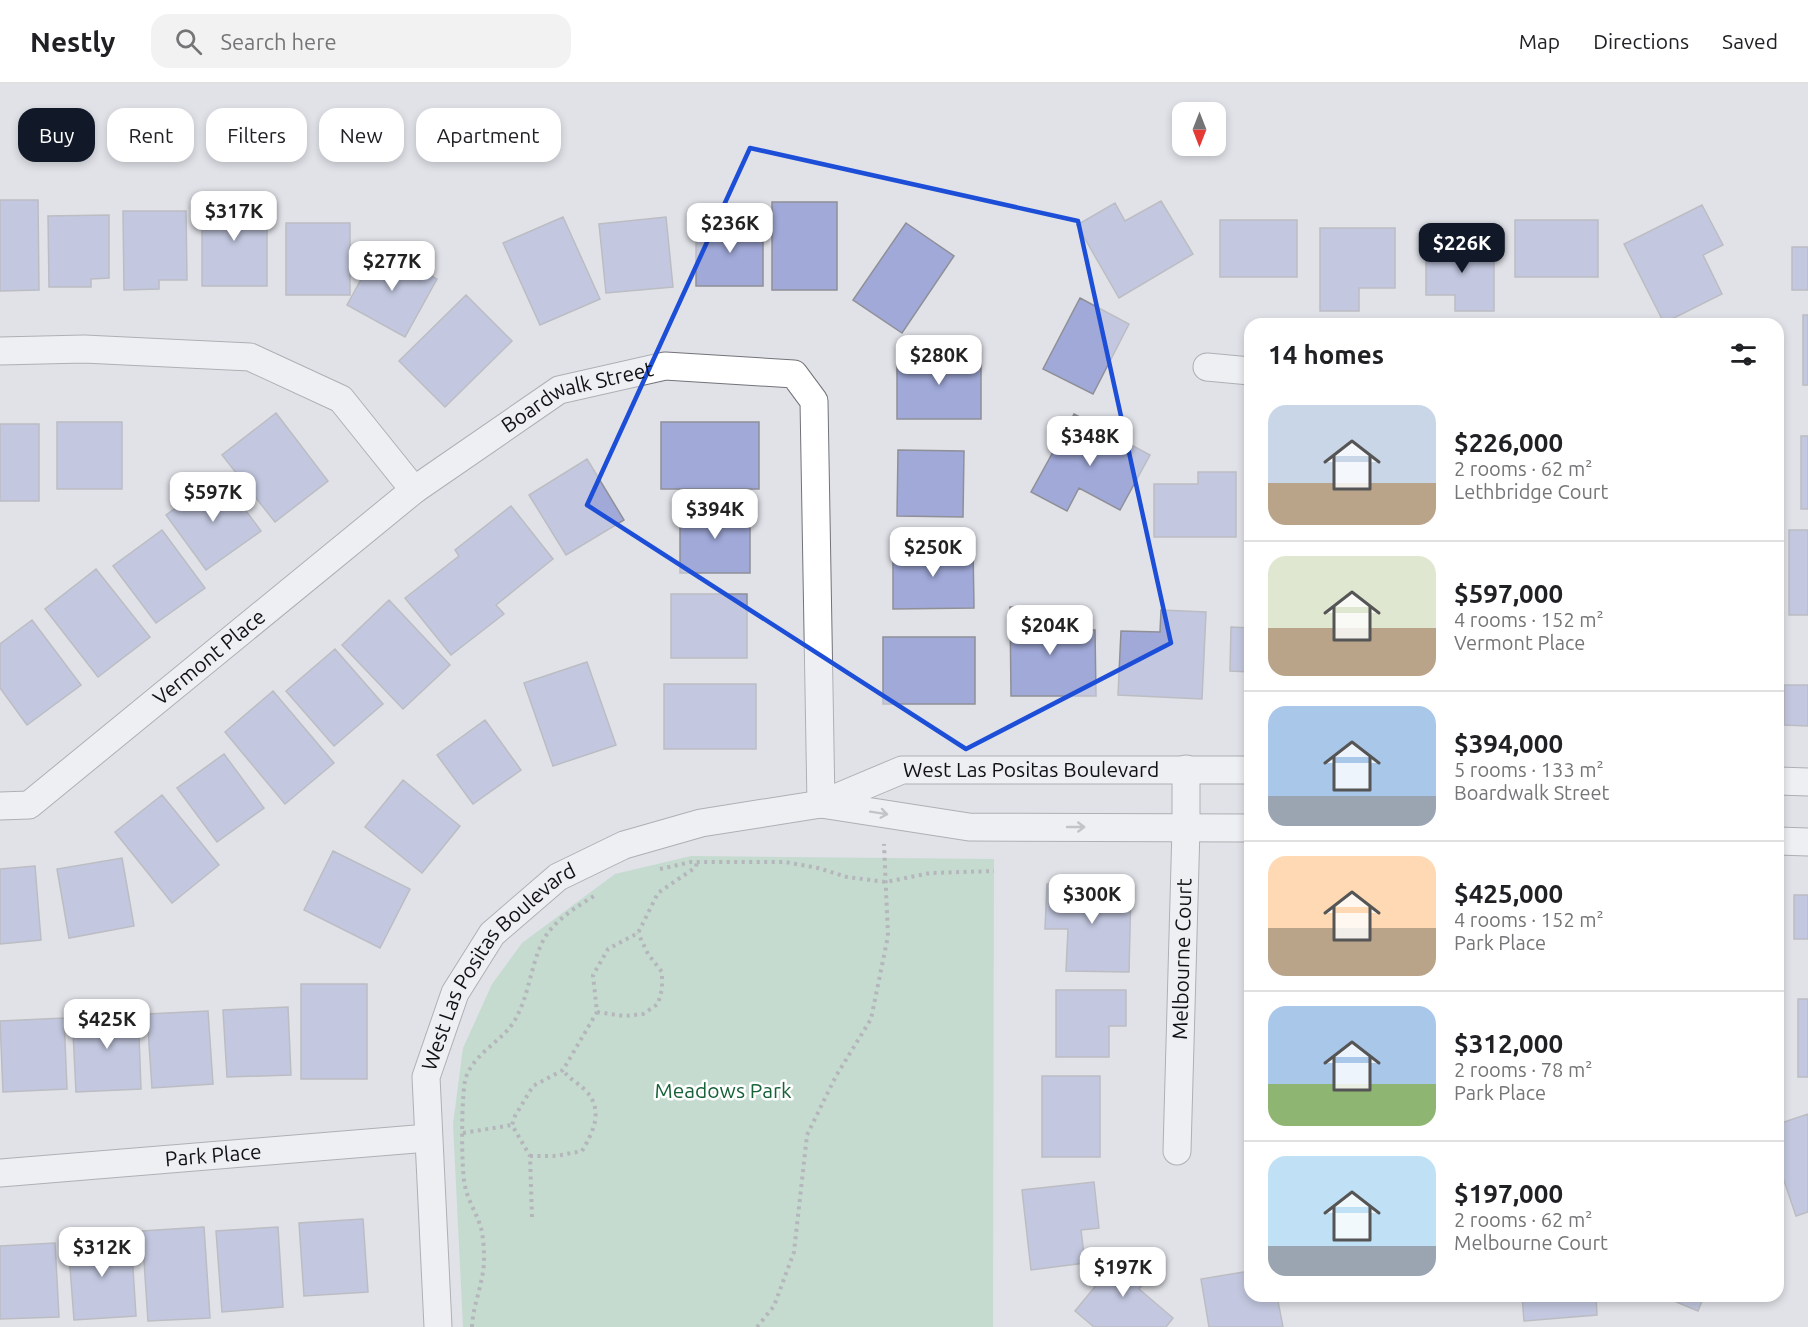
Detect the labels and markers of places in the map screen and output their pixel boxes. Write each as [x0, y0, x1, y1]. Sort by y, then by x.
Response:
pin: $317K [192, 191, 276, 242]
pin: $236K [688, 203, 772, 254]
pin: $226K [1420, 223, 1504, 274]
pin: $277K [350, 241, 434, 292]
pin: $280K [897, 335, 981, 386]
pin: $348K [1048, 416, 1132, 467]
pin: $597K [171, 472, 255, 523]
pin: $394K [673, 489, 757, 540]
pin: $250K [891, 527, 975, 578]
pin: $204K [1008, 605, 1092, 656]
pin: $300K [1050, 874, 1134, 925]
pin: $425K [65, 999, 149, 1050]
pin: $312K [60, 1227, 144, 1278]
pin: $197K [1081, 1247, 1165, 1298]

